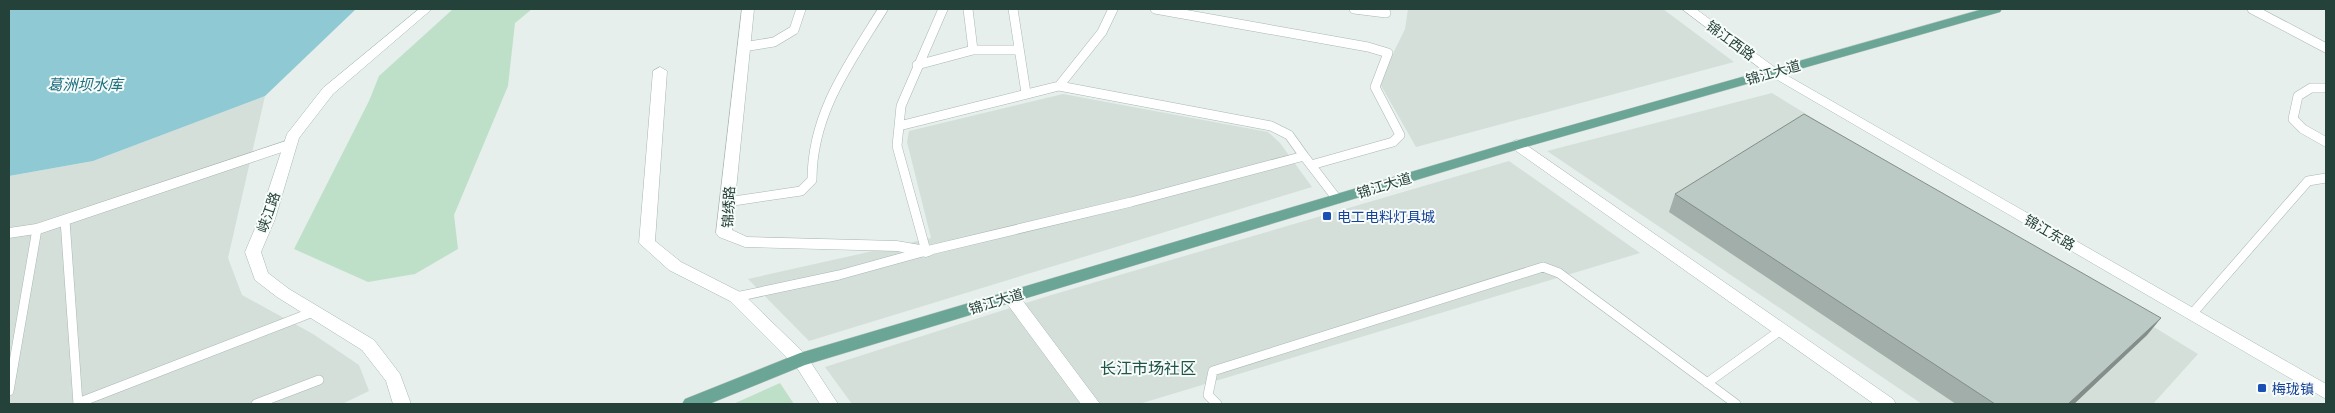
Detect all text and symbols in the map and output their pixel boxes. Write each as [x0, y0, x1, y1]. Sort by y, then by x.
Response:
street label: 锦江西路 [1703, 17, 1759, 63]
street label: 锦江大道 [1744, 56, 1802, 88]
water label: 葛洲坝水库 [47, 75, 125, 93]
street label: 锦江大道 [1355, 169, 1413, 201]
street label: 锦绣路 [718, 186, 738, 228]
street label: 峡江路 [253, 189, 283, 235]
place label: 电工电料灯具城 [1337, 208, 1435, 225]
marker: 电工电料灯具城 [1321, 210, 1333, 222]
street label: 锦江东路 [2022, 211, 2078, 253]
street label: 锦江大道 [967, 285, 1025, 317]
district label: 长江市场社区 [1100, 358, 1196, 377]
place label: 梅珑镇 [2272, 380, 2314, 397]
marker: 梅珑镇 [2256, 382, 2268, 394]

